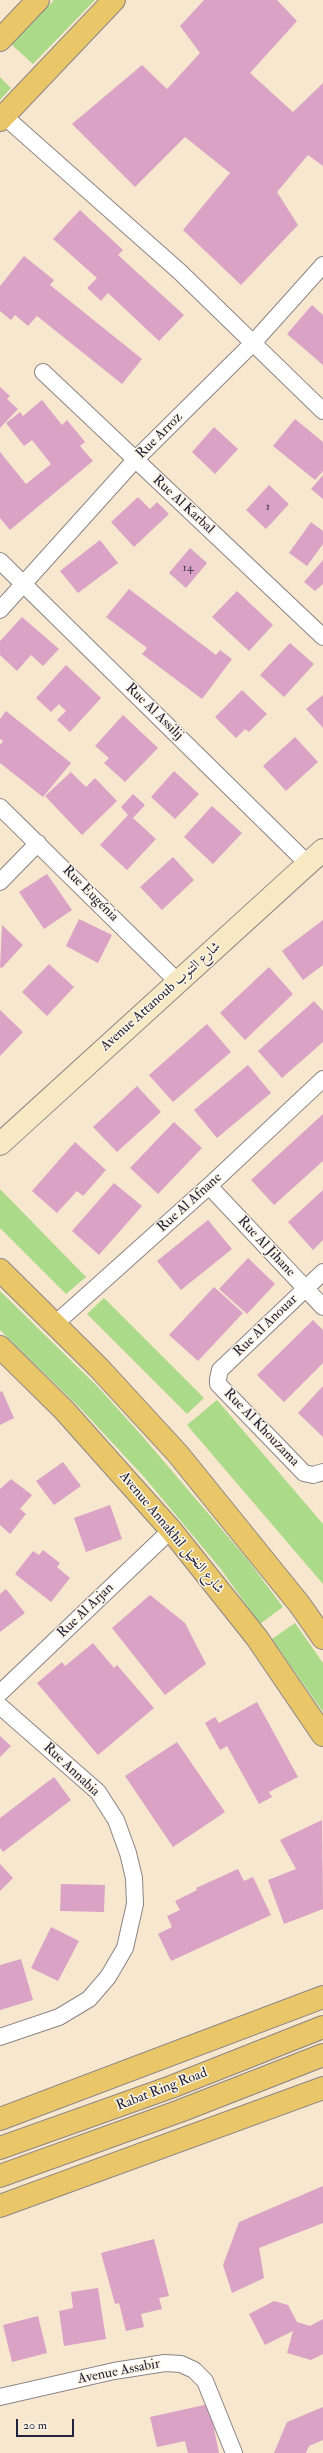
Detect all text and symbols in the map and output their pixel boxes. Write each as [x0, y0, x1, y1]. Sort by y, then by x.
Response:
street label: Rue Arroz [133, 409, 187, 463]
street label: Rue Al Karbal [149, 472, 217, 538]
house number: 1 [266, 500, 270, 514]
house number: 14 [183, 561, 193, 575]
street label: Rue Al Assilij [122, 680, 186, 744]
street label: Rue Eugénia [58, 862, 122, 926]
street label: Avenue Attanoub شارع التنوب [98, 939, 224, 1055]
street label: Rue Al Afnane [154, 1170, 226, 1236]
street label: Rue Al Jihane [234, 1213, 298, 1281]
street label: Rue Al Anouar [231, 1291, 301, 1361]
street label: Rue Al Khouzama [220, 1386, 302, 1470]
street label: Avenue Annakhil شارع النخيل [115, 1469, 227, 1597]
street label: Rue Al Arjan [54, 1580, 118, 1642]
street label: Rue Annabia [39, 1740, 103, 1800]
street label: Rabat Ring Road [114, 2065, 210, 2115]
street label: Avenue Assabir [76, 2356, 162, 2388]
scale bar [18, 2411, 76, 2437]
text: 20 m [23, 2418, 47, 2433]

